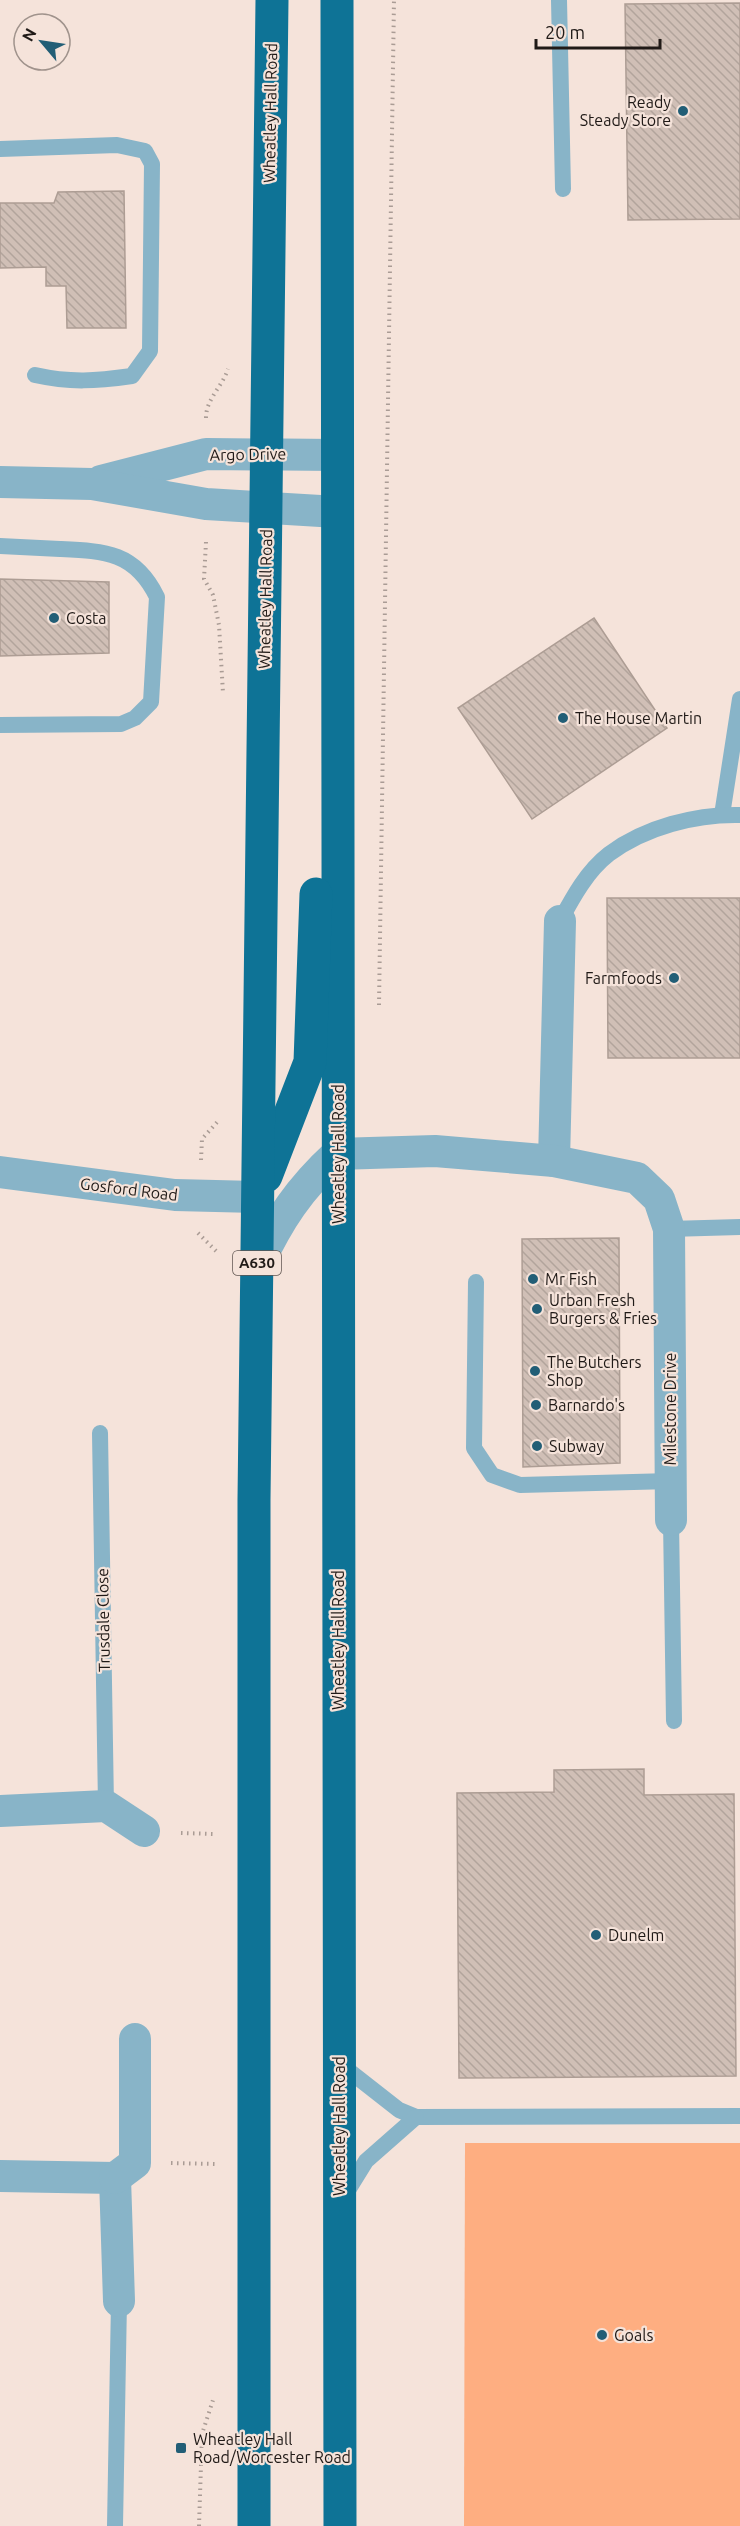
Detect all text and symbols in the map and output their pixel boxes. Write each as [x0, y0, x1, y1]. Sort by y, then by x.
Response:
north arrow [12, 12, 72, 72]
scale bar [536, 12, 660, 50]
text: 20 m [545, 22, 585, 42]
text: N [18, 25, 40, 44]
street label: Wheatley Hall Road [260, 43, 280, 183]
place label: Ready Steady Store [580, 93, 671, 129]
marker: Ready Steady Store [676, 104, 690, 118]
street label: Argo Drive [210, 444, 286, 464]
street label: Wheatley Hall Road [255, 529, 275, 669]
place label: Costa [66, 609, 107, 627]
marker: Costa [47, 611, 61, 625]
place label: The House Martin [575, 709, 702, 727]
marker: The House Martin [556, 711, 570, 725]
place label: Farmfoods [585, 969, 662, 987]
marker: Farmfoods [667, 971, 681, 985]
street label: Wheatley Hall Road [329, 1084, 347, 1224]
street label: Gosford Road [79, 1174, 179, 1204]
road number: A630 [233, 1251, 281, 1275]
place label: Mr Fish [545, 1270, 597, 1288]
marker: Mr Fish [526, 1272, 540, 1286]
place label: Urban Fresh Burgers & Fries [549, 1291, 657, 1327]
marker: Urban Fresh Burgers & Fries [530, 1302, 544, 1316]
place label: The Butchers Shop [547, 1353, 642, 1389]
street label: Milestone Drive [661, 1353, 679, 1465]
marker: The Butchers Shop [528, 1364, 542, 1378]
place label: Barnardo's [548, 1396, 625, 1414]
marker: Barnardo's [529, 1398, 543, 1412]
place label: Subway [549, 1437, 604, 1455]
marker: Subway [530, 1439, 544, 1453]
street label: Trusdale Close [93, 1568, 113, 1672]
street label: Wheatley Hall Road [329, 1570, 347, 1710]
place label: Dunelm [608, 1926, 664, 1944]
marker: Dunelm [589, 1928, 603, 1942]
street label: Wheatley Hall Road [330, 2056, 348, 2196]
place label: Goals [614, 2326, 653, 2344]
marker: Goals [595, 2328, 609, 2342]
place label: Wheatley Hall Road/Worcester Road [193, 2430, 351, 2466]
marker: Wheatley Hall Road/Worcester Road [174, 2441, 188, 2455]

